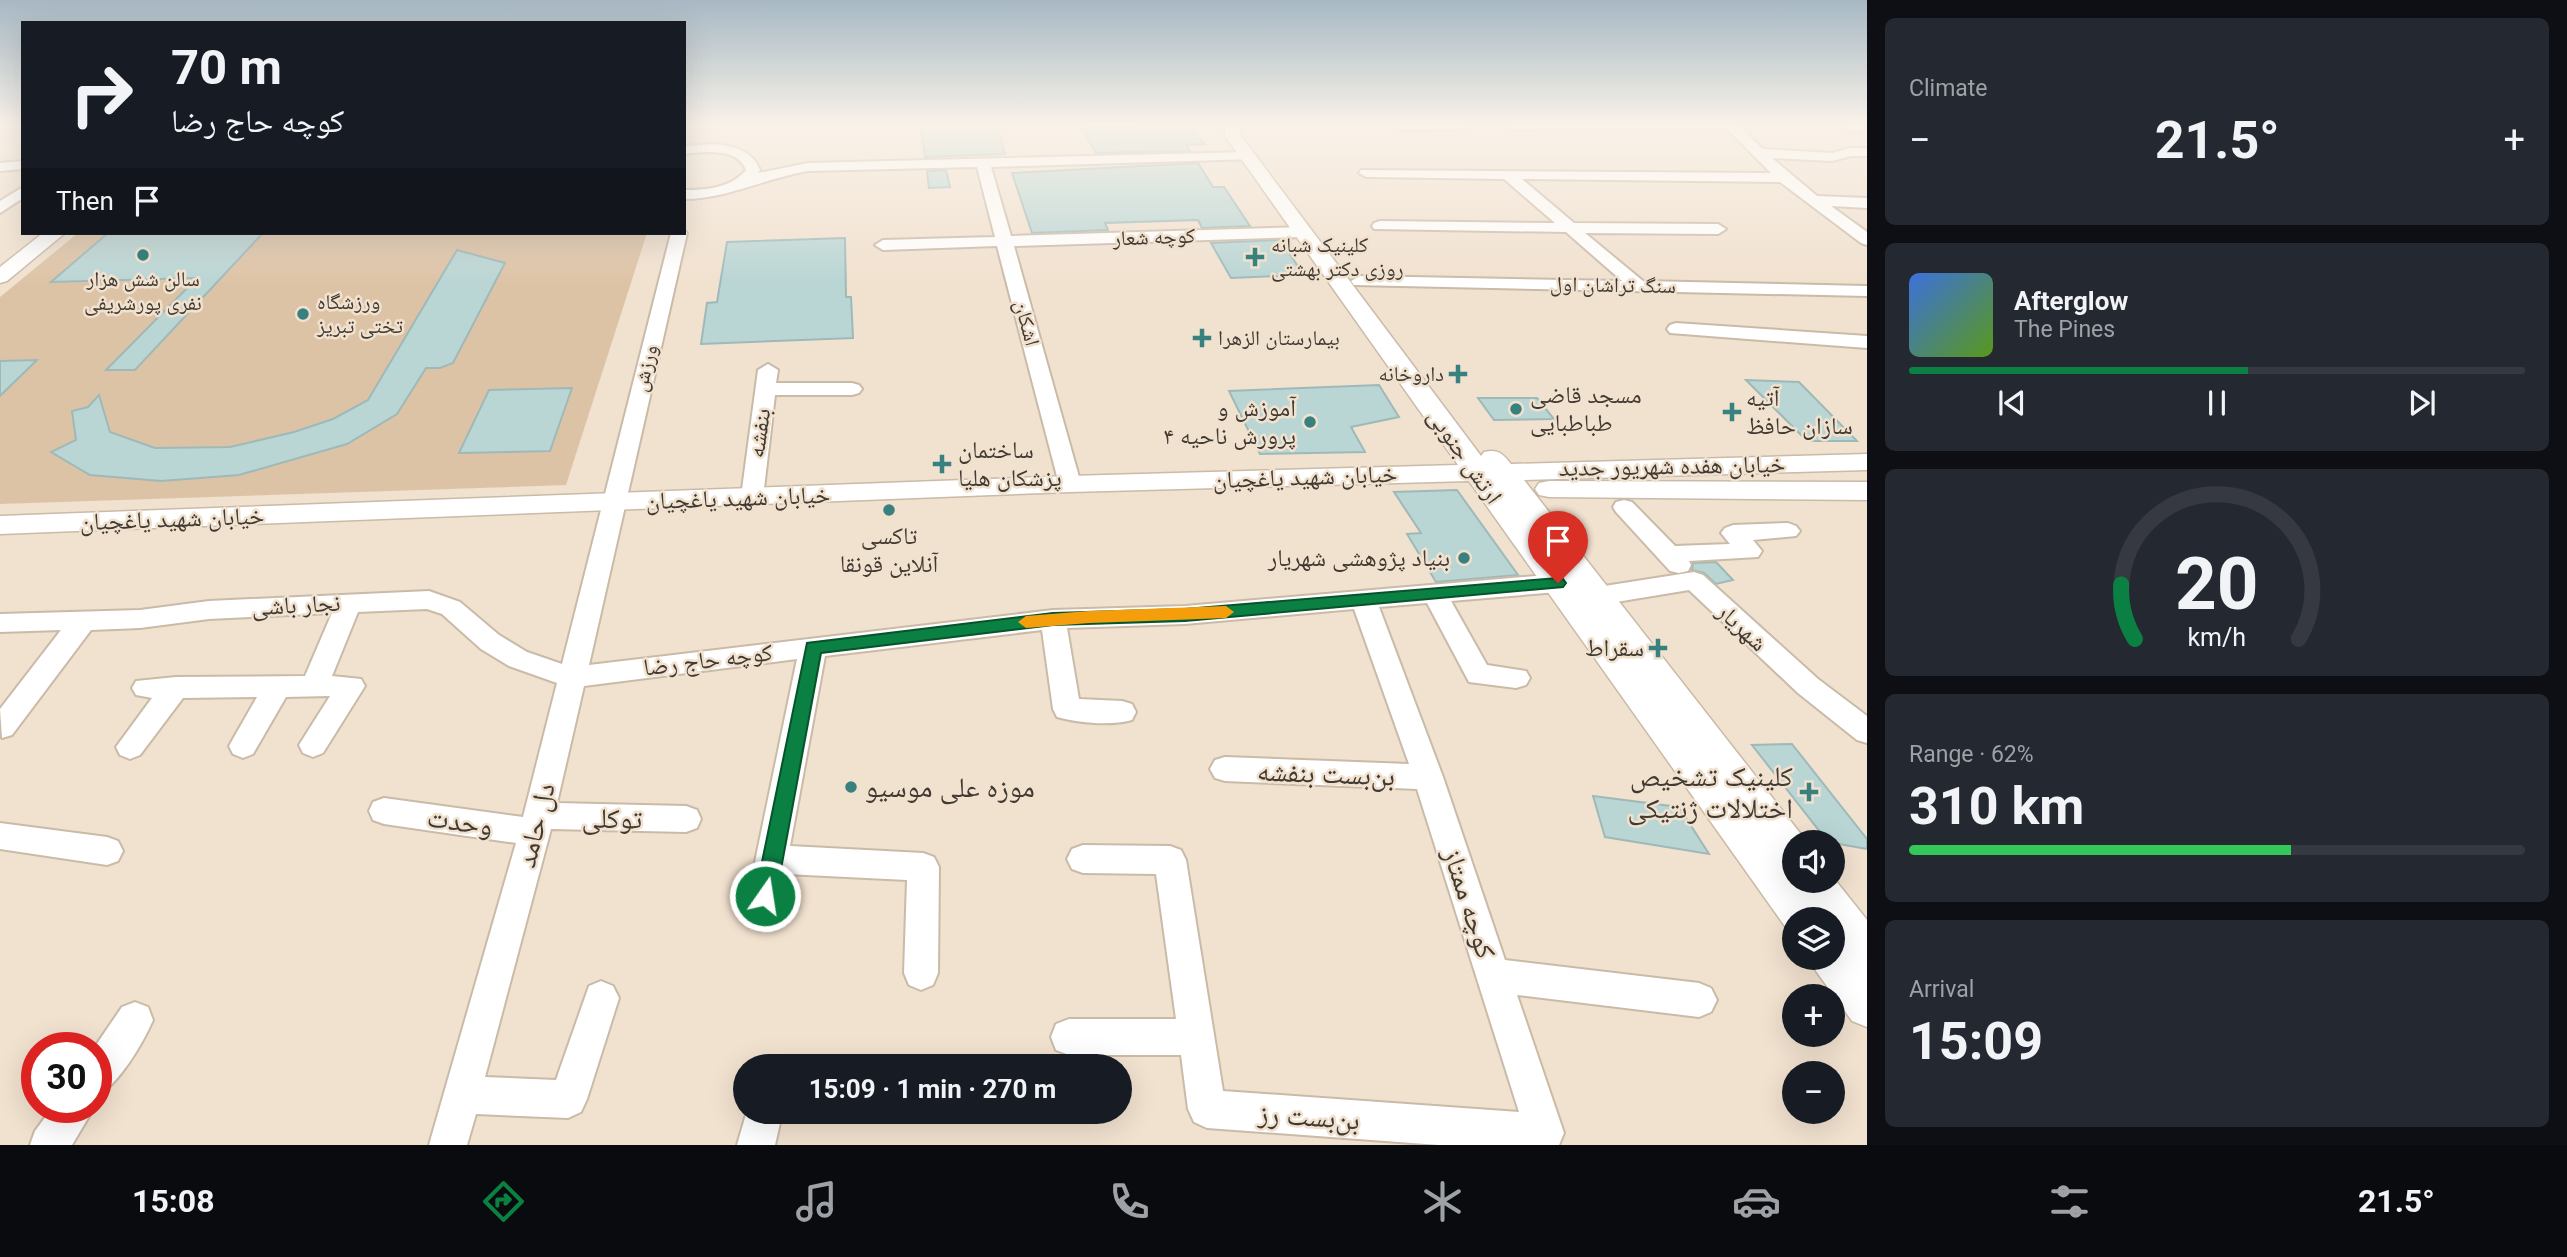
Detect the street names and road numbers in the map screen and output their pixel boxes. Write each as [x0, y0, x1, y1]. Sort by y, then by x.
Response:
street label: کوچه شعار [1111, 224, 1196, 250]
street label: سنگ تراشان اول [1550, 272, 1676, 298]
street label: اشکان [1009, 298, 1045, 348]
street label: ورزش [628, 342, 663, 394]
street label: ارتش جنوبی [1422, 403, 1508, 509]
street label: بنفشه [742, 406, 776, 460]
street label: خیابان هفده شهریور جدید [1558, 450, 1786, 482]
street label: خیابان شهید یاغچیان [1212, 460, 1398, 494]
street label: خیابان شهید یاغچیان [645, 481, 831, 515]
street label: خیابان شهید یاغچیان [79, 502, 265, 536]
street label: نجار باشی [251, 589, 341, 621]
street label: شهریار [1710, 596, 1773, 657]
street label: کوچه حاج رضا [642, 638, 774, 683]
street label: بن‌بست بنفشه [1256, 755, 1396, 793]
street label: دل حامد [509, 779, 562, 871]
street label: وحدت [425, 801, 495, 842]
street label: توکلی [581, 801, 642, 837]
street label: کوچه ممتاز [1436, 843, 1503, 963]
street label: بن‌بست رز [1256, 1096, 1361, 1138]

